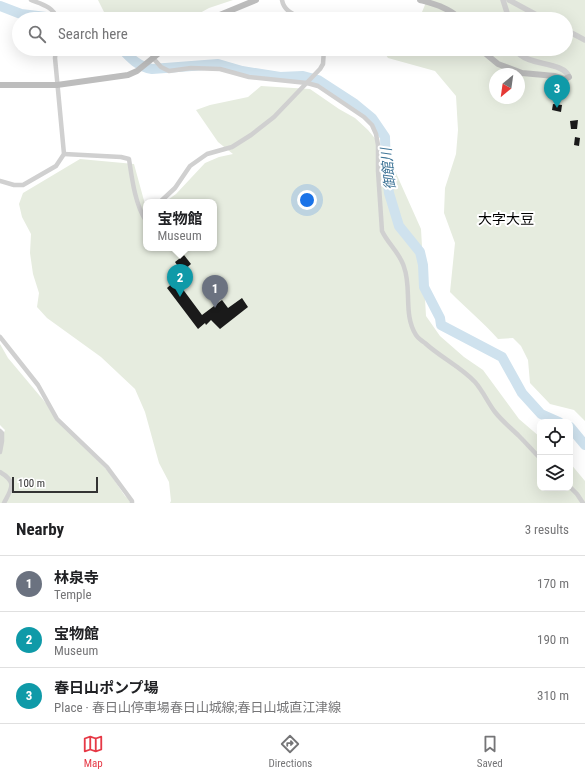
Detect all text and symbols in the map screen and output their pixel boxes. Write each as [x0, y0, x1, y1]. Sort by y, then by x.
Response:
search box [12, 12, 573, 56]
icon: search [26, 23, 48, 45]
text: Search here [58, 25, 128, 43]
north arrow [489, 68, 525, 104]
pin: 3 [544, 75, 570, 108]
water label: 御館川 [378, 145, 398, 191]
your location [297, 190, 317, 210]
popup [143, 199, 217, 251]
text: 宝物館 [157, 210, 203, 228]
district label: 大字大豆 [478, 211, 534, 227]
text: Museum [157, 228, 202, 243]
pin: 2 [167, 264, 193, 297]
pin: 1 [202, 275, 228, 308]
map controls [537, 419, 573, 491]
button: locate [537, 419, 573, 455]
button: layers [537, 455, 573, 491]
scale bar [12, 475, 98, 494]
text: 100 m [18, 477, 45, 490]
text: Nearby [16, 519, 64, 539]
text: 3 results [525, 522, 569, 537]
text: 林泉寺 [54, 569, 99, 587]
text: 1 [26, 576, 32, 591]
text: 170 m [537, 576, 569, 591]
text: Temple [54, 587, 92, 602]
text: 宝物館 [54, 625, 99, 643]
text: 2 [26, 632, 32, 647]
text: 190 m [537, 632, 569, 647]
text: Museum [54, 643, 98, 658]
text: 春日山ポンプ場 [54, 679, 159, 697]
text: 3 [26, 688, 32, 703]
text: 310 m [537, 688, 569, 703]
text: Place · 春日山停車場春日山城線;春日山城直江津線 [54, 700, 341, 715]
tab: Map [82, 733, 104, 770]
tab: Directions [268, 733, 312, 770]
tab: Saved [477, 733, 503, 770]

